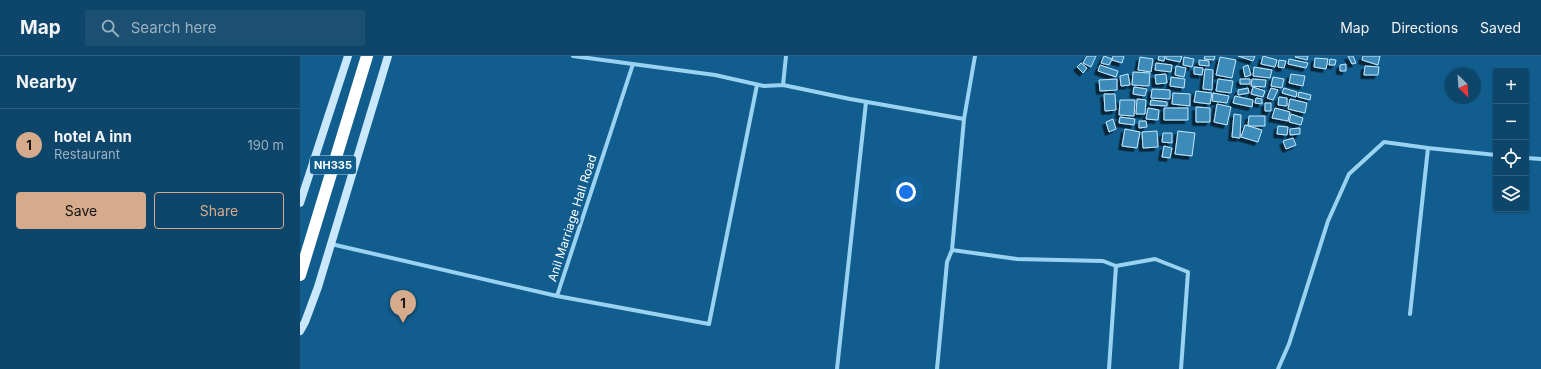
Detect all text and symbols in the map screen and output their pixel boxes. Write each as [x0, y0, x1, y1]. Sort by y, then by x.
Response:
search box [85, 10, 365, 46]
text: Map [20, 16, 61, 39]
icon: search [99, 17, 121, 39]
text: Search here [131, 18, 216, 37]
text: Map [1340, 19, 1369, 36]
text: Directions [1391, 19, 1458, 36]
text: Saved [1480, 19, 1521, 36]
north arrow [1445, 68, 1481, 104]
map controls [1493, 68, 1529, 212]
button: + [1493, 68, 1529, 104]
text: Nearby [16, 72, 77, 92]
button: − [1493, 104, 1529, 140]
text: hotel A inn [54, 127, 132, 146]
text: 1 [26, 137, 32, 153]
text: 190 m [247, 137, 284, 153]
button: locate [1493, 140, 1529, 176]
text: Restaurant [54, 146, 120, 162]
street label: Anil Marriage Hall Road [544, 153, 600, 283]
road number: NH335 [310, 156, 356, 174]
button: layers [1493, 176, 1529, 212]
your location [896, 182, 916, 202]
button: Save [16, 192, 146, 229]
button: Share [154, 192, 284, 229]
pin: 1 [390, 290, 416, 323]

